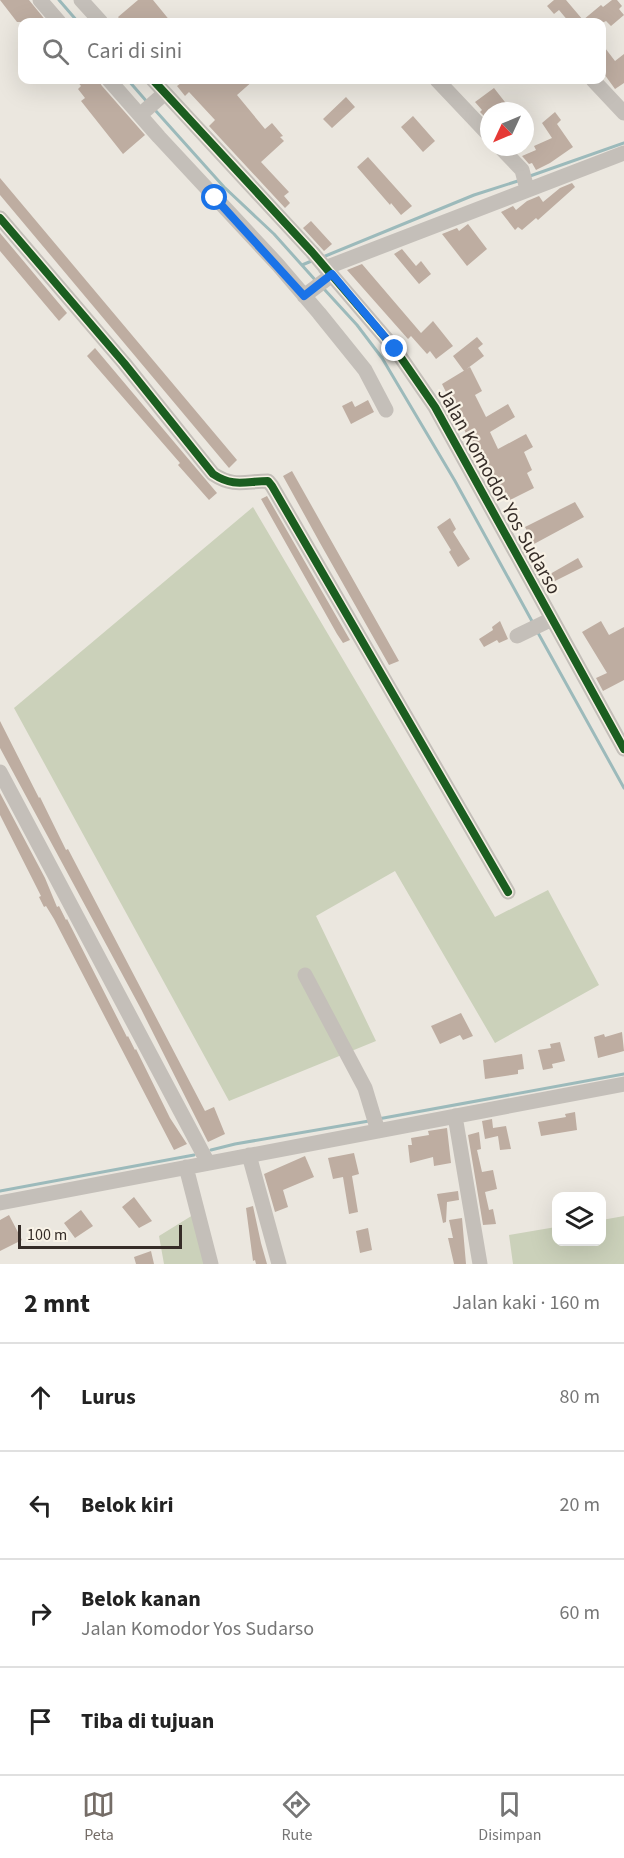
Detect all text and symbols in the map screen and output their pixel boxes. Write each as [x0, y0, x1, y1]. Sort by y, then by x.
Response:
search box [18, 18, 606, 84]
icon: search [39, 35, 72, 68]
text: Cari di sini [87, 35, 182, 67]
north arrow [480, 102, 534, 156]
route start [201, 184, 227, 210]
route end [381, 335, 407, 361]
street label: Jalan Komodor Yos Sudarso [430, 382, 568, 600]
map controls [552, 1192, 606, 1246]
button: layers [552, 1192, 606, 1246]
scale bar [18, 1222, 182, 1250]
text: 100 m [27, 1224, 67, 1246]
text: 2 mnt [24, 1285, 90, 1322]
text: Jalan kaki · 160 m [452, 1289, 600, 1317]
icon: ahead [24, 1381, 57, 1414]
text: Lurus [81, 1381, 136, 1413]
text: 80 m [560, 1383, 600, 1411]
icon: left [24, 1489, 57, 1522]
text: Belok kiri [81, 1489, 174, 1521]
text: 20 m [560, 1491, 600, 1519]
text: Belok kanan [81, 1583, 201, 1615]
icon: right [24, 1597, 57, 1630]
text: 60 m [560, 1599, 600, 1627]
text: Jalan Komodor Yos Sudarso [81, 1615, 314, 1643]
icon: arrive [24, 1705, 57, 1738]
text: Tiba di tujuan [81, 1705, 214, 1737]
tab: Peta [82, 1788, 115, 1846]
tab: Rute [280, 1788, 313, 1846]
tab: Disimpan [478, 1788, 542, 1846]

